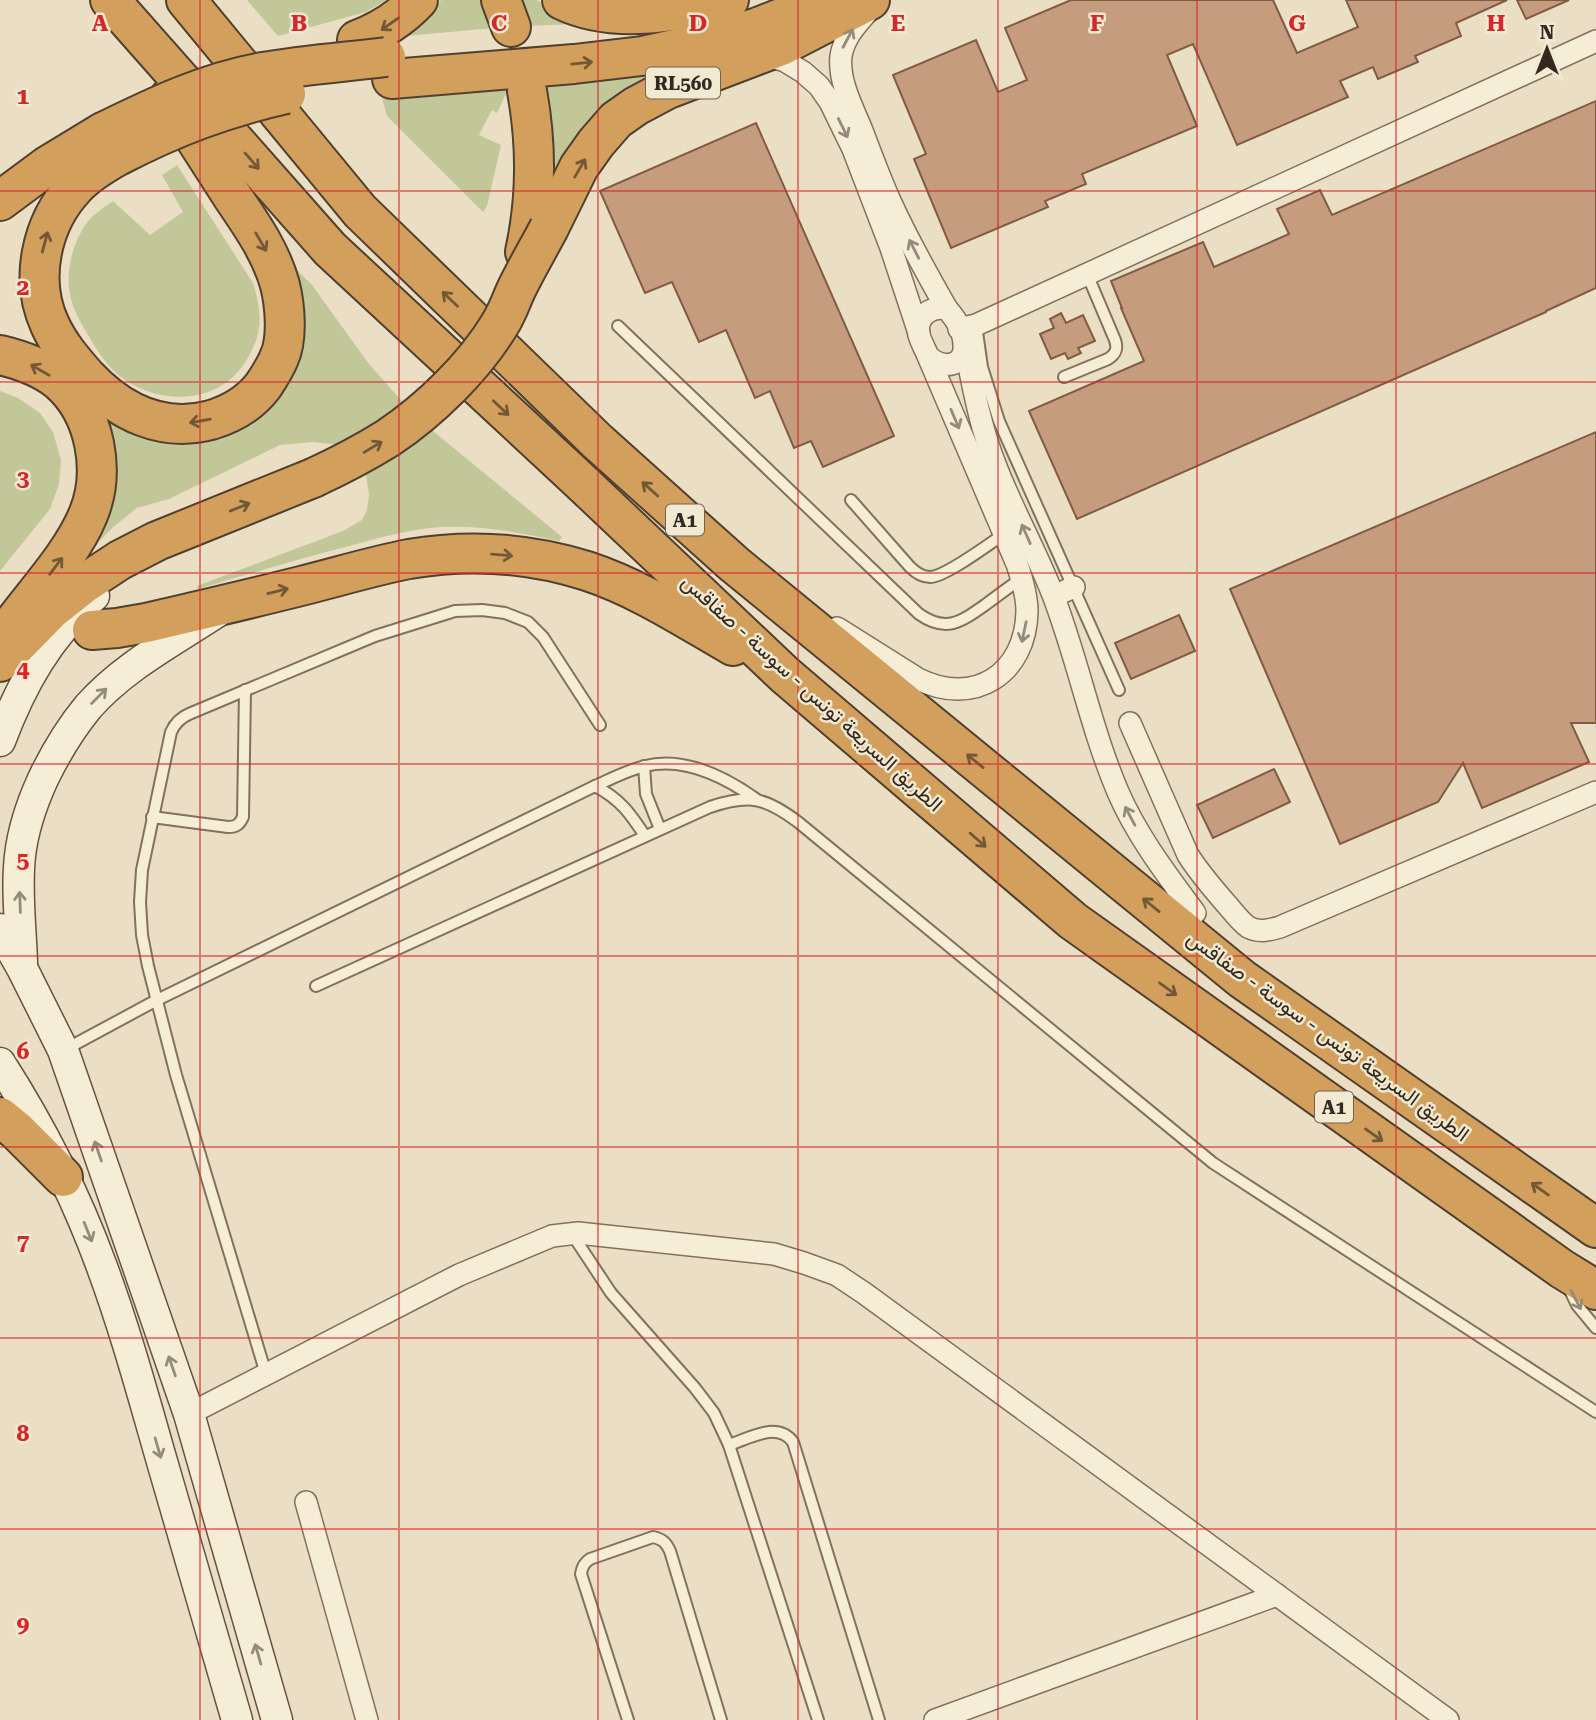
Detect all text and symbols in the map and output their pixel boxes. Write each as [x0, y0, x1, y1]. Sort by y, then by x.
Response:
text: A [92, 10, 109, 37]
text: B [291, 10, 307, 37]
text: C [491, 10, 507, 37]
text: D [689, 10, 707, 37]
text: E [891, 10, 905, 37]
text: F [1090, 10, 1104, 37]
text: G [1288, 10, 1306, 37]
text: H [1487, 10, 1506, 37]
north arrow [1512, 14, 1582, 84]
one-way arrow [381, 17, 400, 31]
text: N [1540, 21, 1555, 44]
one-way arrow [842, 28, 856, 49]
one-way arrow [570, 57, 593, 70]
road number: RL560 [646, 68, 720, 99]
text: 1 [17, 83, 30, 110]
one-way arrow [837, 117, 850, 138]
one-way arrow [244, 152, 260, 170]
one-way arrow [573, 158, 587, 178]
one-way arrow [39, 231, 52, 254]
one-way arrow [255, 231, 268, 252]
one-way arrow [906, 239, 920, 260]
text: 2 [17, 274, 29, 301]
one-way arrow [442, 290, 459, 307]
one-way arrow [31, 363, 51, 377]
one-way arrow [492, 399, 509, 416]
one-way arrow [949, 408, 962, 429]
one-way arrow [189, 415, 212, 429]
one-way arrow [363, 439, 383, 453]
text: 3 [17, 465, 30, 492]
one-way arrow [641, 481, 659, 497]
one-way arrow [228, 500, 250, 513]
road number: A1 [666, 505, 704, 536]
one-way arrow [1019, 524, 1032, 545]
one-way arrow [490, 549, 512, 562]
one-way arrow [49, 557, 63, 576]
street label: الطريق السريعة تونس - سوسة - صفاقس [676, 569, 947, 817]
one-way arrow [266, 584, 289, 597]
one-way arrow [1016, 620, 1030, 643]
text: 4 [17, 656, 30, 683]
one-way arrow [91, 688, 108, 705]
one-way arrow [967, 753, 985, 768]
one-way arrow [1123, 806, 1137, 826]
one-way arrow [969, 832, 987, 848]
text: 5 [17, 847, 30, 874]
one-way arrow [14, 891, 27, 914]
one-way arrow [1143, 897, 1161, 912]
street label: الطريق السريعة تونس - سوسة - صفاقس [1182, 926, 1474, 1147]
one-way arrow [1158, 982, 1177, 996]
text: 6 [17, 1038, 30, 1065]
road number: A1 [1315, 1092, 1353, 1122]
one-way arrow [1364, 1128, 1383, 1142]
one-way arrow [91, 1140, 103, 1162]
one-way arrow [1531, 1182, 1550, 1196]
one-way arrow [82, 1221, 95, 1243]
text: 7 [17, 1229, 30, 1256]
one-way arrow [1569, 1290, 1583, 1310]
one-way arrow [165, 1355, 178, 1377]
text: 8 [17, 1420, 30, 1447]
one-way arrow [153, 1437, 166, 1459]
text: 9 [17, 1611, 30, 1638]
one-way arrow [251, 1644, 264, 1666]

